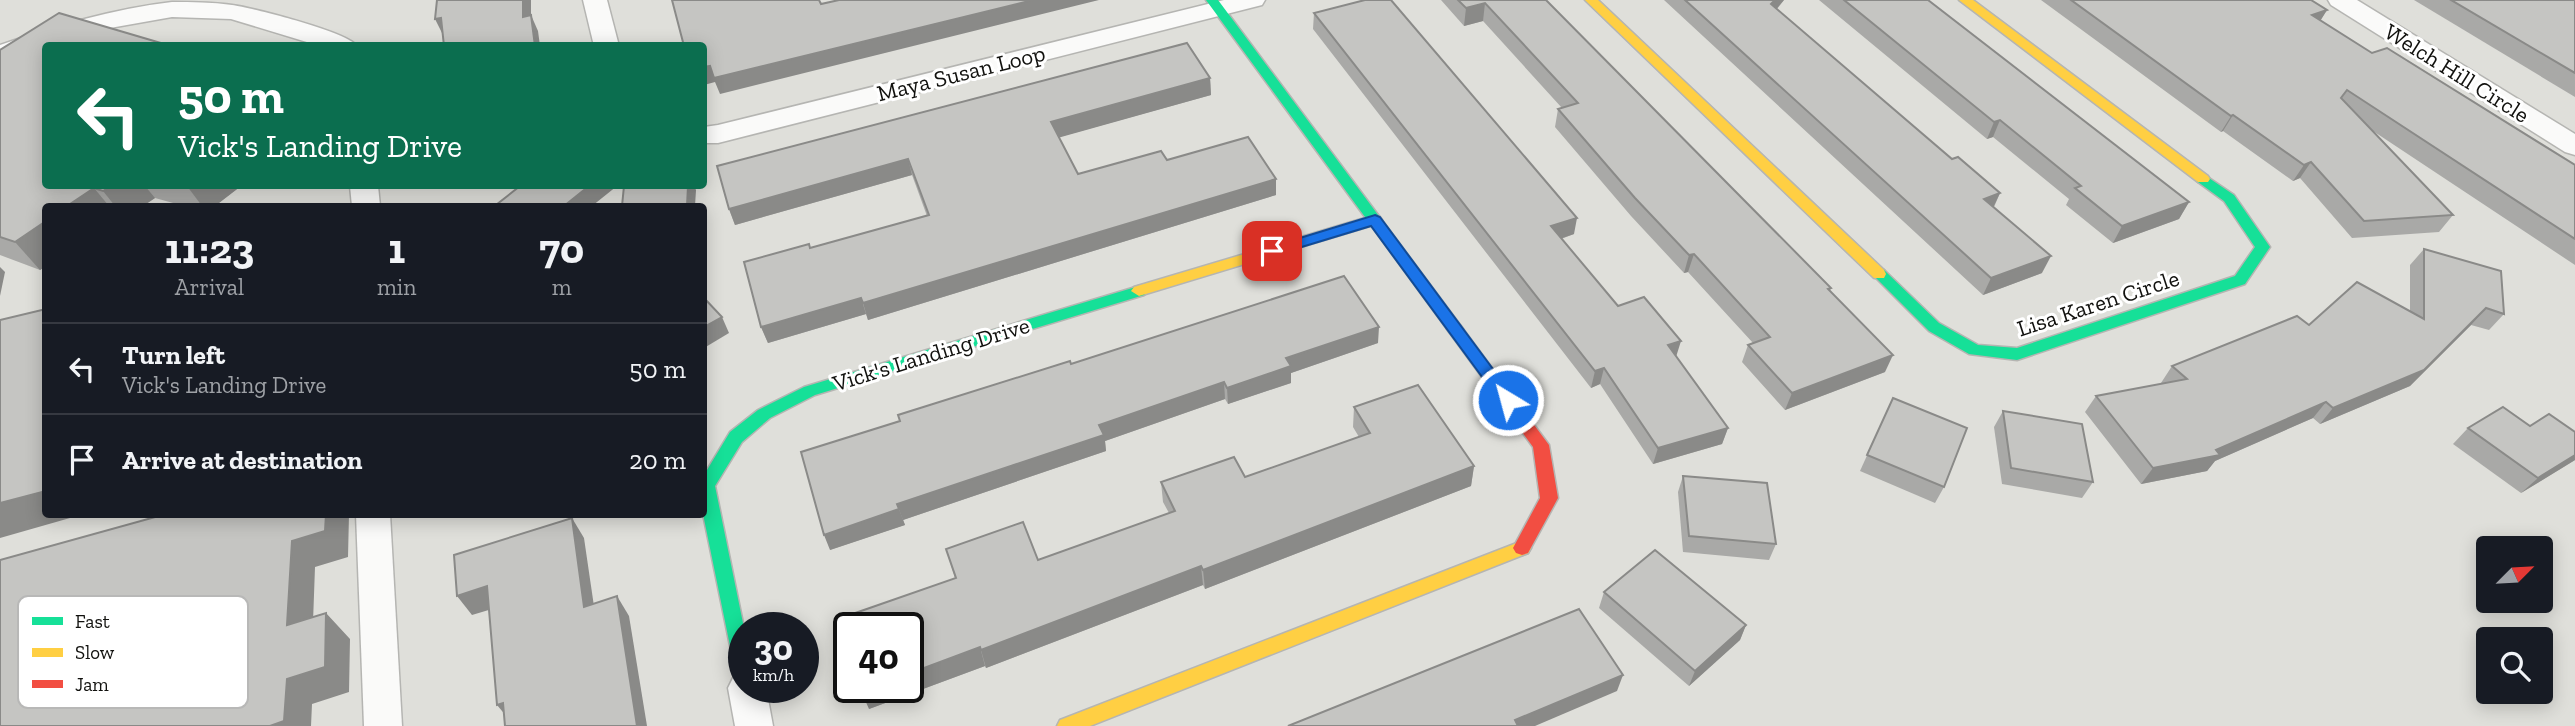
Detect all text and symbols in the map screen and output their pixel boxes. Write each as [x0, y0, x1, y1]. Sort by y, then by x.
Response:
street label: Welch Hill Circle [2379, 17, 2535, 129]
street label: Maya Susan Loop [874, 39, 1048, 107]
text: 50 m [178, 67, 284, 126]
icon: left [63, 70, 154, 161]
text: Vick's Landing Drive [178, 127, 462, 165]
pin [1242, 221, 1302, 281]
text: 11:23 [165, 223, 254, 274]
text: 1 [388, 223, 405, 274]
text: 70 [539, 223, 584, 274]
icon: arrive [1253, 232, 1291, 270]
street label: Lisa Karen Circle [2013, 264, 2183, 342]
text: Arrival [175, 273, 244, 301]
text: min [377, 273, 416, 301]
text: m [552, 273, 572, 301]
street label: Vick's Landing Drive [828, 311, 1033, 398]
text: Turn left [122, 339, 225, 371]
icon: left [63, 350, 101, 388]
text: 50 m [629, 353, 686, 385]
position arrow [1471, 363, 1545, 437]
text: Vick's Landing Drive [122, 371, 326, 399]
icon: arrive [63, 441, 101, 479]
text: Arrive at destination [122, 444, 362, 476]
text: 20 m [629, 444, 686, 476]
north arrow [2476, 536, 2553, 612]
map controls [2476, 536, 2553, 704]
legend [18, 596, 248, 708]
text: Fast [75, 610, 110, 633]
speed limit sign: 40 [833, 612, 924, 703]
text: 30 [754, 627, 793, 669]
button: search [2476, 627, 2553, 704]
text: Slow [75, 641, 115, 664]
text: km/h [753, 664, 794, 686]
text: Jam [75, 673, 109, 696]

